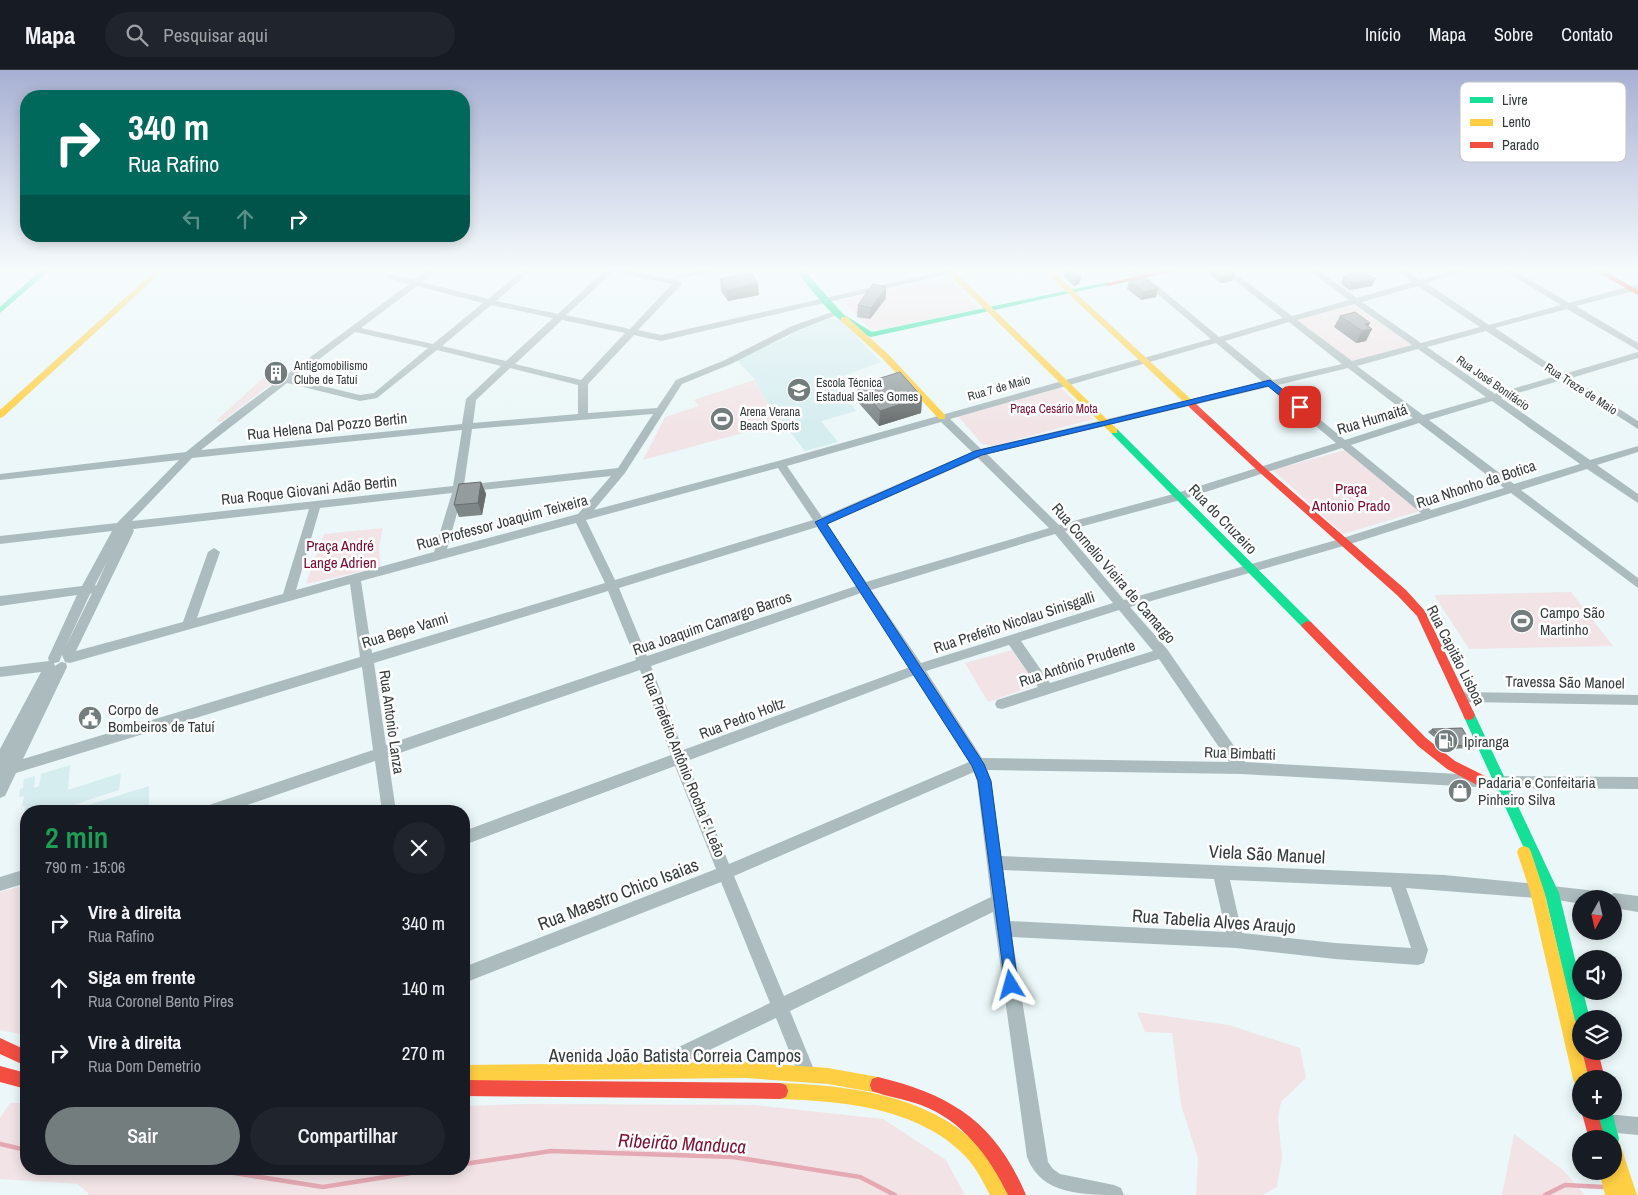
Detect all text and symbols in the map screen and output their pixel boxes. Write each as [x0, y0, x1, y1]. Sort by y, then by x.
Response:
search box [105, 12, 455, 57]
text: Mapa [25, 19, 75, 51]
icon: search [123, 21, 151, 49]
text: Pesquisar aqui [163, 22, 268, 48]
text: Início [1365, 22, 1401, 47]
text: Mapa [1429, 22, 1466, 47]
text: Sobre [1494, 22, 1533, 47]
text: Contato [1561, 22, 1613, 47]
legend [1460, 82, 1626, 162]
text: Livre [1502, 91, 1528, 109]
text: 340 m [128, 104, 209, 151]
icon: right [45, 110, 110, 175]
text: Lento [1502, 113, 1531, 131]
text: Parado [1502, 136, 1539, 154]
text: Rua Rafino [128, 149, 219, 179]
icon: left [178, 205, 206, 233]
icon: ahead [231, 205, 259, 233]
icon: right [284, 205, 312, 233]
street label: Rua José Bonifácio [1453, 352, 1533, 414]
place label: Antigomobilismo Clube de Tatuí [293, 358, 368, 388]
street label: Rua Treze de Maio [1542, 359, 1620, 419]
building icon: Antigomobilismo Clube de Tatuí [263, 360, 289, 386]
street label: Rua 7 de Maio [966, 371, 1032, 405]
place label: Escola Técnica Estadual Salles Gomes [816, 375, 918, 405]
school or university icon: Escola Técnica Estadual Salles Gomes [786, 377, 812, 403]
pin [1279, 386, 1321, 428]
icon: arrive [1286, 393, 1314, 421]
street label: Rua Humaitá [1334, 398, 1410, 440]
park label: Praça Cesário Mota [1010, 401, 1098, 417]
place label: Arena Verana Beach Sports [739, 404, 801, 434]
sports icon: Arena Verana Beach Sports [709, 406, 735, 432]
street label: Rua Helena Dal Pozzo Bertin [246, 407, 408, 445]
street label: Rua Nhonho da Botica [1414, 455, 1539, 513]
street label: Rua Roque Giovani Adão Bertin [220, 470, 398, 510]
park label: Praça Antonio Prado [1311, 478, 1390, 516]
street label: Rua do Cruzeiro [1184, 479, 1262, 559]
street label: Rua Professor Joaquim Teixeira [414, 489, 590, 555]
street label: Rua Cornelio Vieira de Camargo [1047, 498, 1181, 648]
park label: Praça André Lange Adrien [303, 535, 377, 573]
street label: Rua Joaquim Camargo Barros [630, 586, 794, 660]
street label: Rua Prefeito Nicolau Sinisgalli [931, 586, 1097, 658]
street label: Rua Capitão Lisboa [1422, 601, 1490, 709]
place label: Campo São Martinho [1540, 602, 1605, 640]
street label: Rua Bepe Vanni [359, 607, 451, 653]
sports icon: Campo São Martinho [1509, 608, 1535, 634]
street label: Rua Antônio Prudente [1016, 634, 1138, 692]
street label: Rua Antonio Lanza [374, 669, 410, 775]
street label: Rua Prefeito Antônio Rocha F. Leão [637, 670, 731, 860]
street label: Travessa São Manoel [1505, 670, 1625, 694]
street label: Rua Pedro Holtz [696, 692, 788, 744]
place label: Corpo de Bombeiros de Tatuí [108, 699, 215, 737]
public building icon: Corpo de Bombeiros de Tatuí [77, 705, 103, 731]
fuel station icon: Ipiranga [1433, 728, 1459, 754]
place label: Ipiranga [1464, 731, 1509, 752]
street label: Rua Bimbatti [1204, 741, 1276, 765]
place label: Padaria e Confeitaria Pinheiro Silva [1478, 772, 1596, 810]
shop icon: Padaria e Confeitaria Pinheiro Silva [1447, 778, 1473, 804]
text: 2 min [45, 817, 108, 857]
button: close [393, 822, 445, 874]
street label: Viela São Manuel [1208, 838, 1326, 870]
street label: Rua Maestro Chico Isaias [534, 852, 702, 936]
text: 790 m · 15:06 [45, 856, 125, 878]
north arrow [1572, 890, 1622, 940]
map controls [1572, 890, 1622, 1180]
text: Vire à direita [88, 899, 181, 925]
street label: Rua Tabelia Alves Araujo [1131, 903, 1297, 939]
icon: right [45, 909, 73, 937]
text: 340 m [402, 910, 445, 936]
text: Rua Rafino [88, 925, 154, 947]
button: sound [1572, 950, 1622, 1000]
position arrow [984, 958, 1036, 1010]
text: Siga em frente [88, 964, 195, 990]
icon: ahead [45, 974, 73, 1002]
text: 140 m [402, 975, 445, 1001]
text: Rua Coronel Bento Pires [88, 990, 234, 1012]
button: layers [1572, 1010, 1622, 1060]
text: Vire à direita [88, 1029, 181, 1055]
icon: right [45, 1039, 73, 1067]
text: 270 m [402, 1040, 445, 1066]
street label: Avenida João Batista Correia Campos [548, 1043, 801, 1068]
text: Rua Dom Demetrio [88, 1055, 201, 1077]
button: + [1572, 1070, 1622, 1120]
button: Sair [45, 1107, 240, 1165]
button: Compartilhar [250, 1107, 445, 1165]
water label: Ribeirão Manduca [617, 1127, 747, 1159]
button: − [1572, 1130, 1622, 1180]

